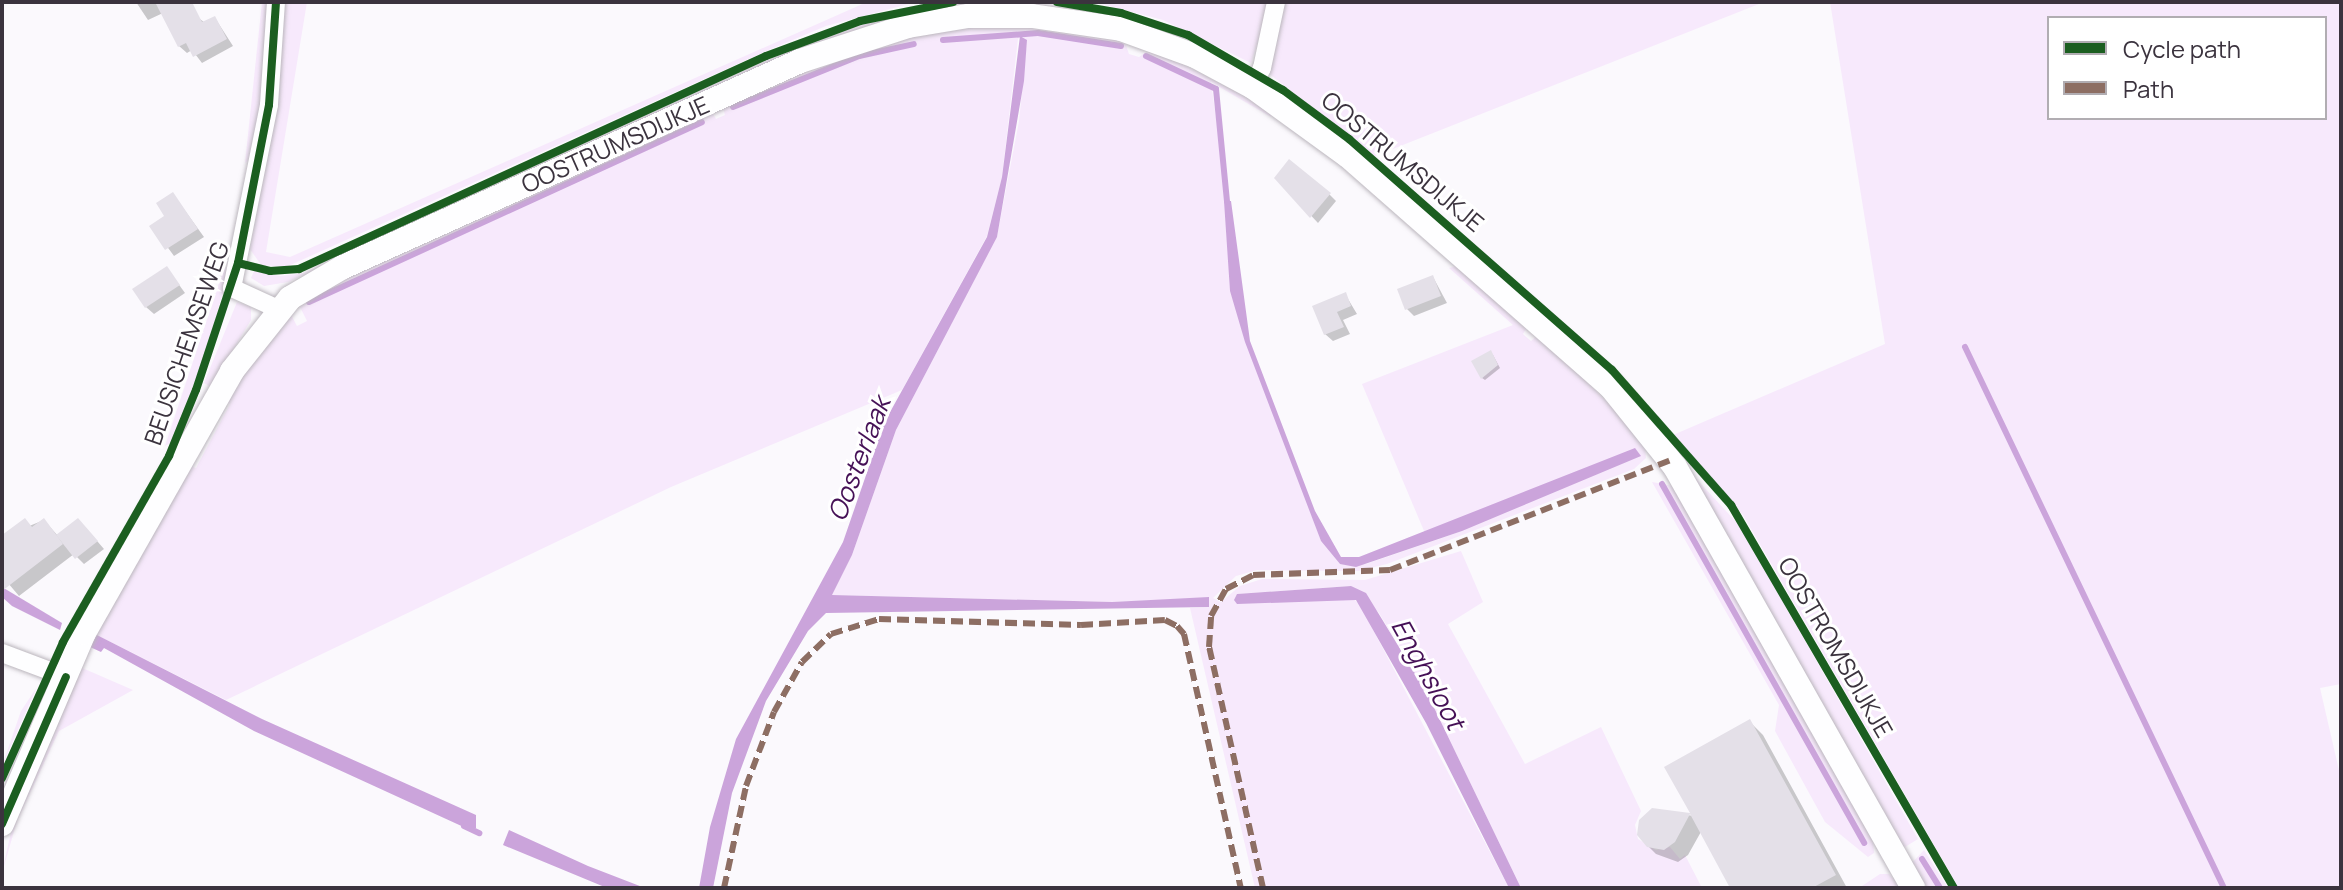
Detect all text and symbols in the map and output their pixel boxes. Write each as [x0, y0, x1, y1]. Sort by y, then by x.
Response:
legend [2047, 16, 2327, 120]
text: Cycle path [2123, 32, 2241, 65]
text: Path [2123, 72, 2174, 105]
street label: OOSTRUMSDIJKJE [1316, 85, 1490, 237]
street label: OOSTRUMSDIJKJE [517, 90, 713, 198]
street label: BEUSICHEMSEWEG [138, 238, 234, 448]
water label: Oosterlaak [821, 393, 897, 525]
street label: OOSTROMSDIJKJE [1773, 552, 1899, 742]
water label: Enghsloot [1385, 613, 1471, 735]

